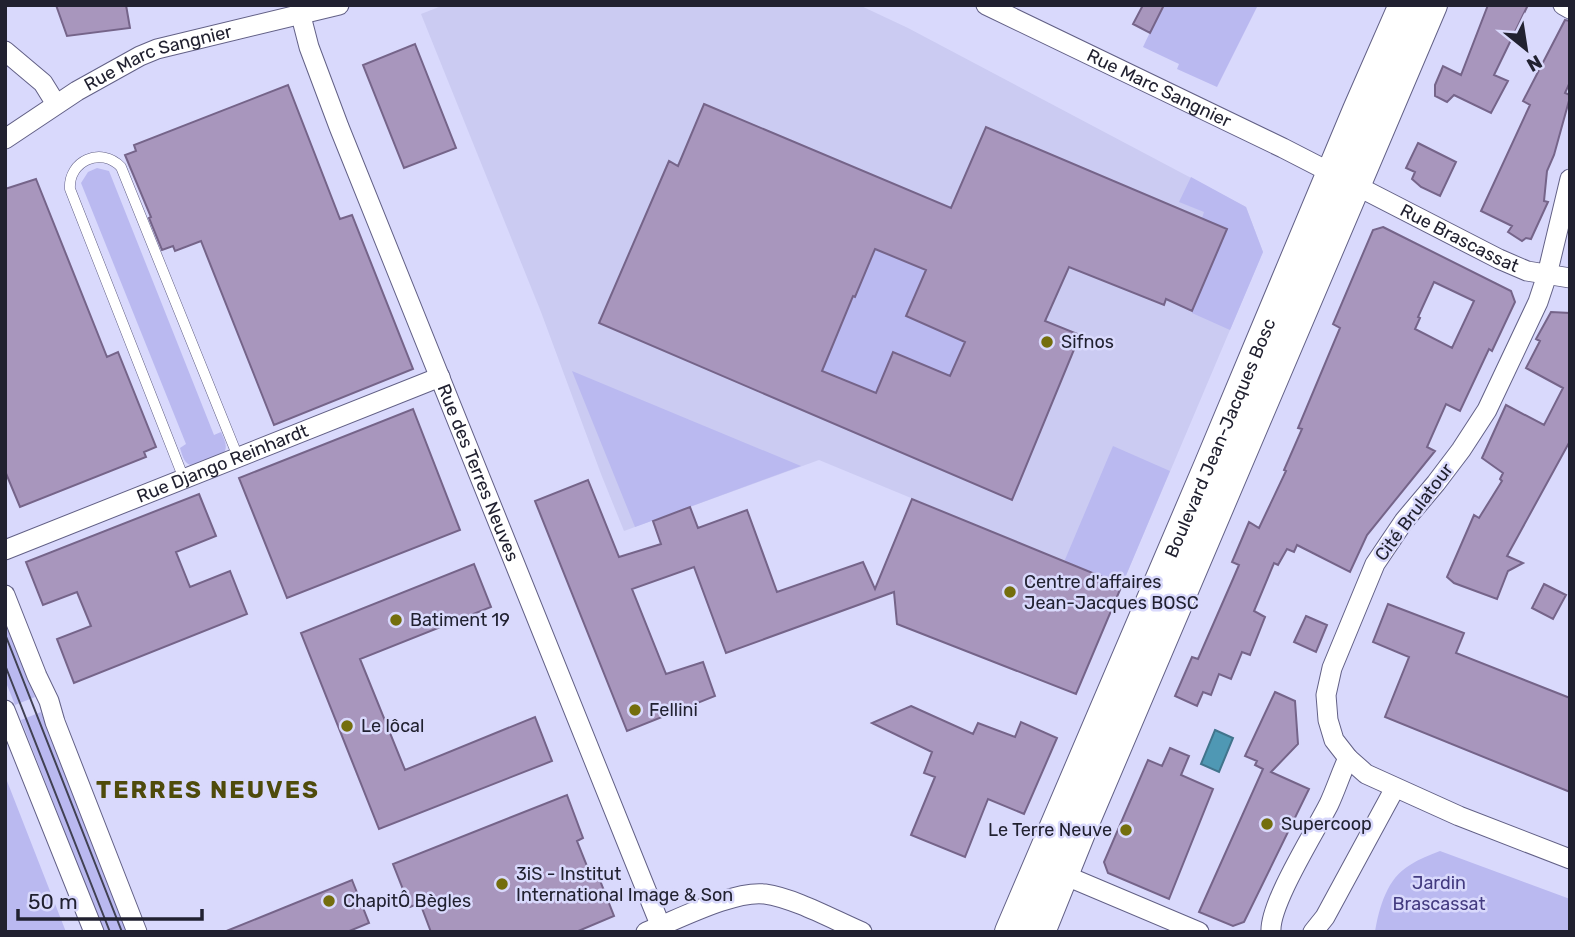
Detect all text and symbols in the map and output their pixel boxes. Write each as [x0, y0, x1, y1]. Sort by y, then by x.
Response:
north arrow [1491, 14, 1561, 84]
street label: Rue Marc Sangnier [80, 20, 234, 96]
street label: Rue Marc Sangnier [1083, 44, 1235, 132]
text: N [1523, 50, 1546, 77]
street label: Rue Brascassat [1397, 199, 1522, 277]
street label: Boulevard Jean-Jacques Bosc [1160, 315, 1281, 561]
place label: Sifnos [1061, 331, 1114, 353]
marker: Sifnos [1039, 334, 1055, 350]
street label: Rue des Terres Neuves [433, 381, 524, 565]
street label: Rue Django Reinhardt [133, 420, 311, 508]
street label: Cité Brulatour [1370, 459, 1458, 565]
place label: Centre d'affaires Jean-Jacques BOSC [1024, 571, 1199, 614]
marker: Centre d'affaires Jean-Jacques BOSC [1002, 584, 1018, 600]
place label: Batiment 19 [410, 609, 510, 631]
marker: Batiment 19 [388, 612, 404, 628]
place label: Fellini [649, 699, 698, 721]
marker: Fellini [627, 702, 643, 718]
place label: Le lôcal [361, 715, 424, 737]
marker: Le lôcal [339, 718, 355, 734]
district label: TERRES NEUVES [96, 776, 320, 804]
place label: Supercoop [1281, 813, 1372, 835]
marker: Supercoop [1259, 816, 1275, 832]
place label: Le Terre Neuve [988, 819, 1112, 841]
marker: Le Terre Neuve [1118, 822, 1134, 838]
place label: 3iS - Institut International Image & Son [516, 863, 733, 906]
park label: Jardin Brascassat [1393, 872, 1485, 915]
marker: 3iS - Institut International Image & Son [494, 876, 510, 892]
scale bar [18, 878, 201, 922]
text: 50 m [28, 889, 78, 914]
place label: ChapitÔ Bègles [343, 890, 471, 912]
marker: ChapitÔ Bègles [321, 893, 337, 909]

